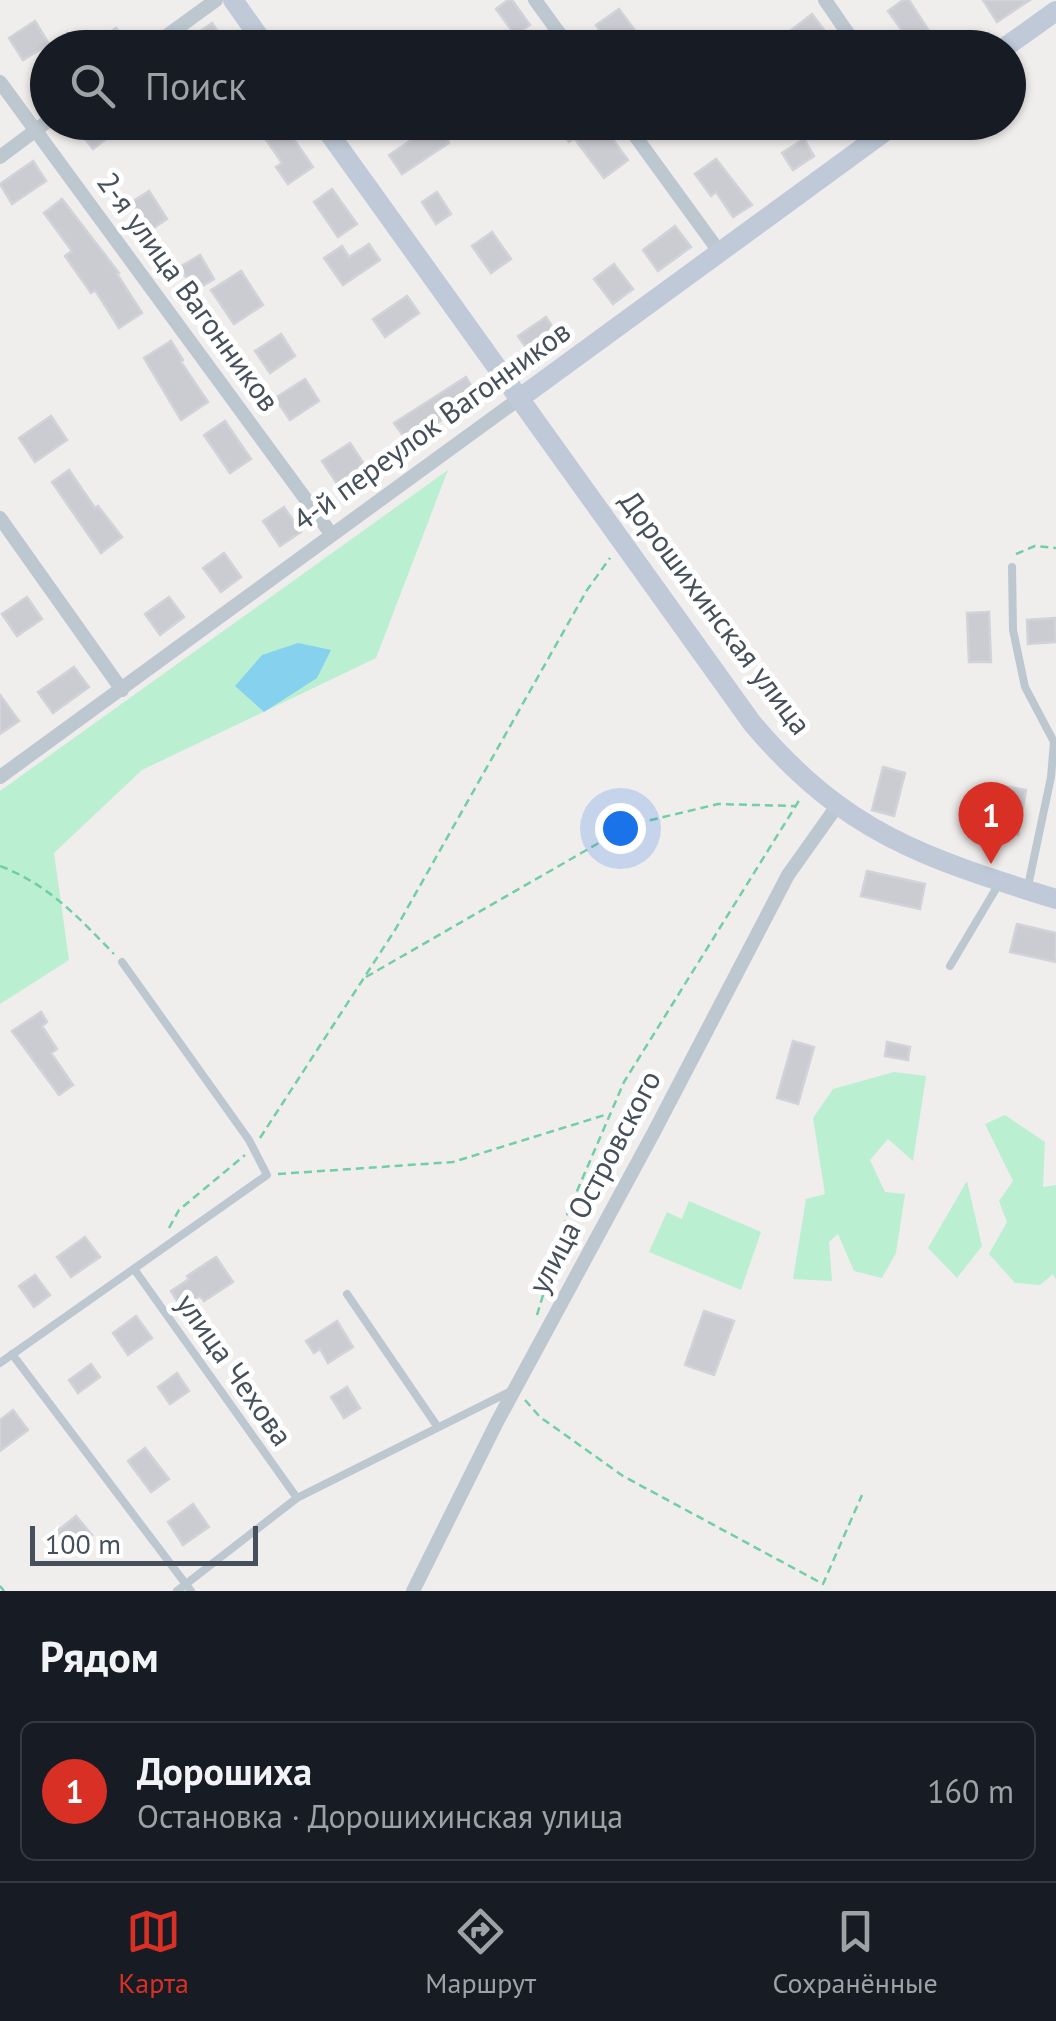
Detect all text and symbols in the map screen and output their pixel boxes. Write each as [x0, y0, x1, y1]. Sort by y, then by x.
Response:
search box [30, 30, 1026, 140]
icon: search [65, 58, 120, 113]
text: Поиск [145, 61, 246, 110]
street label: 2-я улица Вагонников [89, 164, 289, 419]
street label: 4-й переулок Вагонников [285, 311, 578, 539]
street label: Дорошихинская улица [612, 482, 821, 742]
pin: 1 [958, 782, 1024, 864]
your location [595, 803, 646, 854]
street label: улица Островского [518, 1063, 669, 1300]
street label: улица Чехова [168, 1285, 302, 1453]
scale bar [30, 1521, 258, 1566]
text: 100 m [45, 1525, 121, 1562]
text: Рядом [40, 1629, 159, 1684]
text: Дорошиха [137, 1746, 312, 1795]
text: 1 [65, 1770, 84, 1812]
text: 160 m [927, 1770, 1014, 1812]
text: Остановка · Дорошихинская улица [137, 1795, 623, 1837]
tab: Карта [118, 1904, 189, 2001]
tab: Маршрут [425, 1904, 536, 2001]
tab: Сохранённые [773, 1904, 938, 2001]

